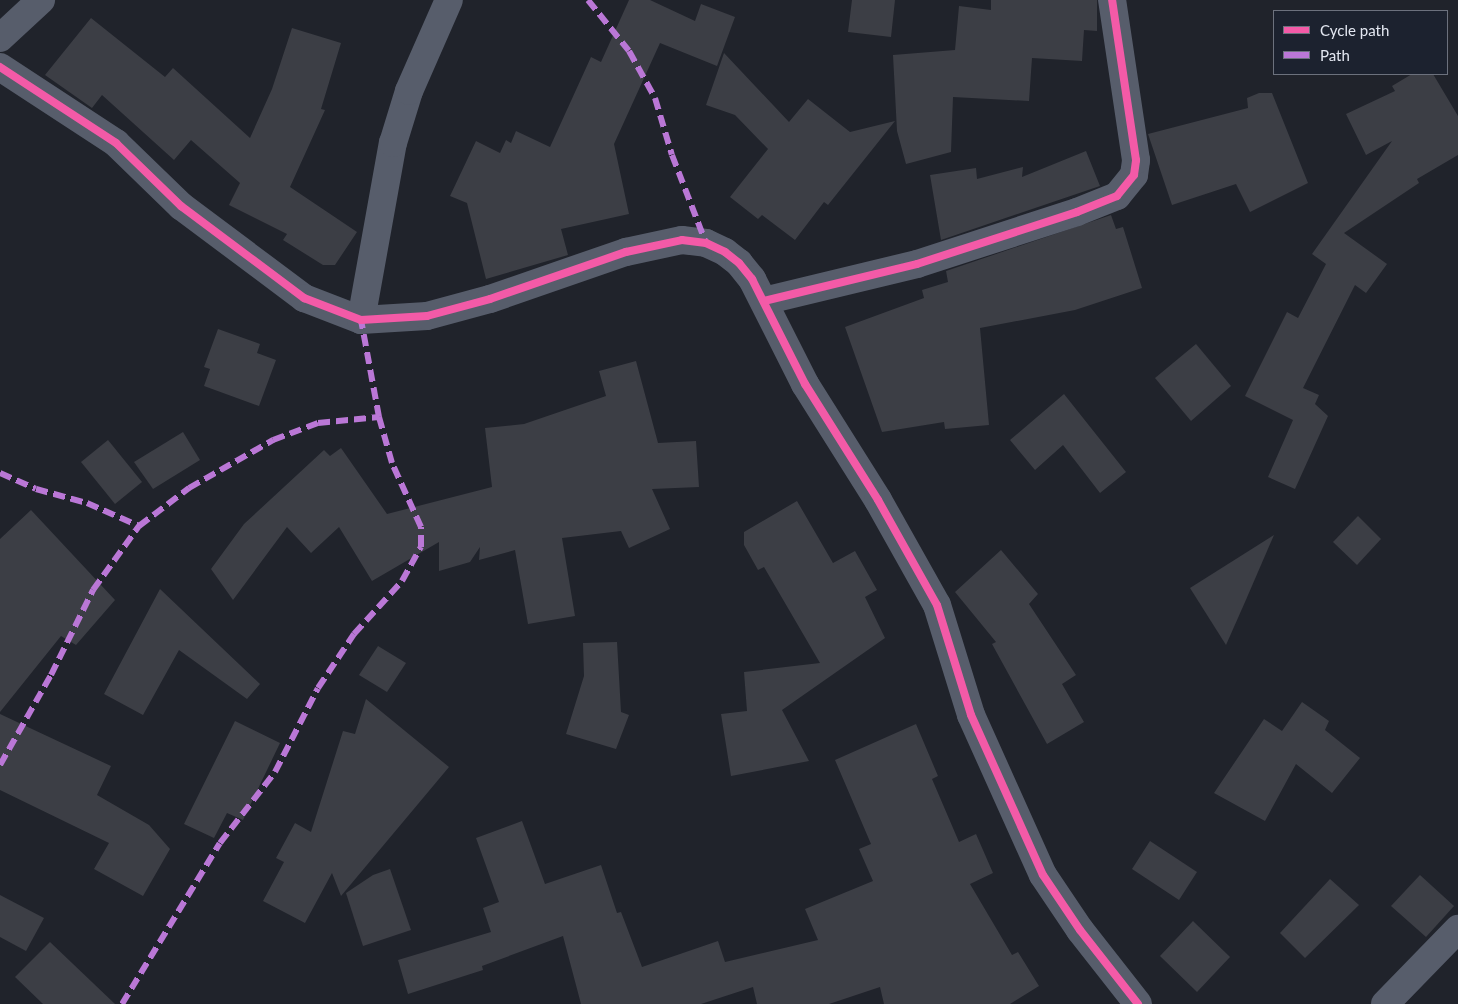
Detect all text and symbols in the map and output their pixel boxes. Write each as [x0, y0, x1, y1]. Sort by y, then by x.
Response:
legend [1273, 10, 1448, 75]
text: Cycle path [1320, 21, 1389, 39]
text: Path [1320, 46, 1350, 64]

